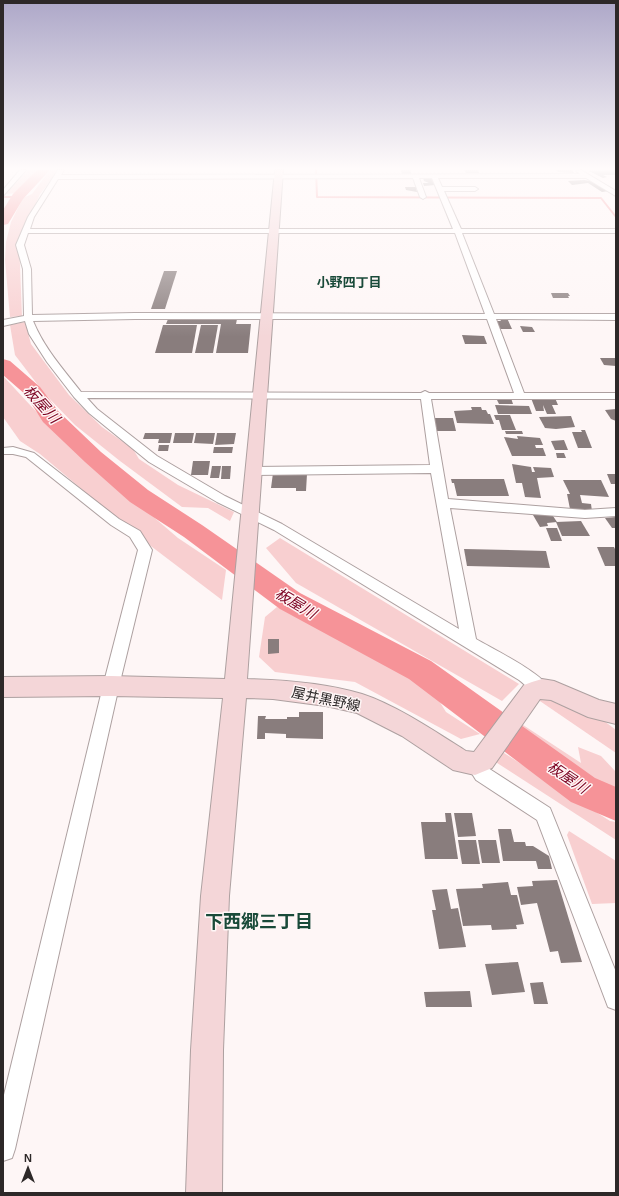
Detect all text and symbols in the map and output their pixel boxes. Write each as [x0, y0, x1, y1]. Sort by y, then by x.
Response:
district label: 小野四丁目 [316, 275, 382, 290]
water label: 板屋川 [21, 382, 65, 428]
water label: 板屋川 [272, 584, 321, 623]
street label: 屋井黒野線 [290, 684, 362, 714]
water label: 板屋川 [545, 757, 593, 798]
district label: 下西郷三丁目 [205, 912, 313, 932]
north arrow [8, 1148, 48, 1188]
text: N [24, 1152, 32, 1164]

